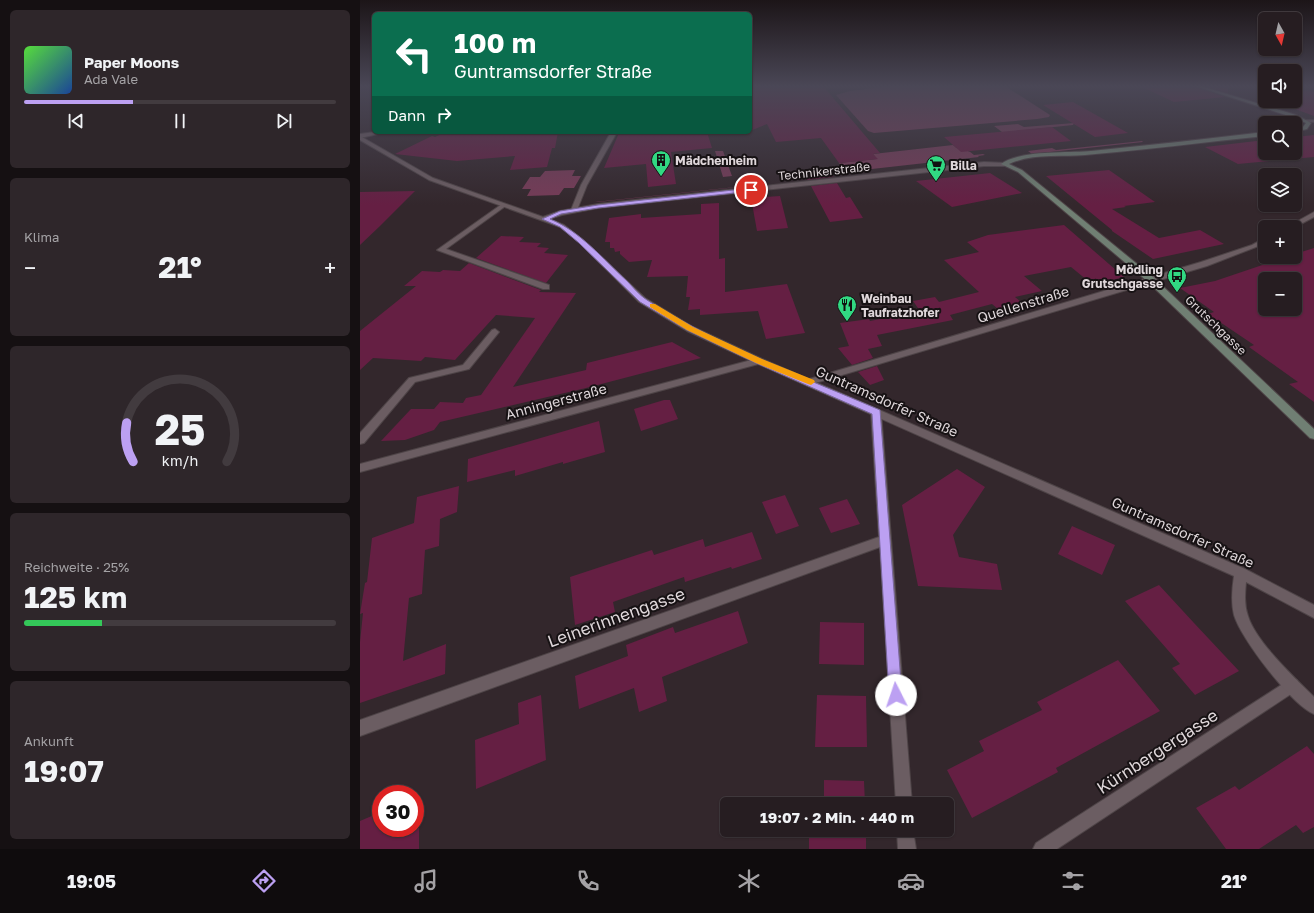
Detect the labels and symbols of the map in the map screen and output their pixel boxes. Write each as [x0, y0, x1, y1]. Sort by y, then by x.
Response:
north arrow [1258, 12, 1302, 56]
building icon: Mädchenheim [650, 149, 672, 177]
place label: Mädchenheim [675, 153, 757, 168]
supermarket icon: Billa [925, 154, 947, 182]
place label: Billa [950, 158, 977, 173]
street label: Technikerstraße [777, 159, 871, 183]
pin [734, 173, 768, 207]
place label: Mödling Grutschgasse [1082, 262, 1163, 291]
bus stop icon: Mödling Grutschgasse [1166, 265, 1188, 293]
street label: Quellenstraße [975, 282, 1071, 326]
place label: Weinbau Taufratzhofer [861, 291, 940, 320]
street label: Grutschgasse [1182, 292, 1250, 358]
restaurant icon: Weinbau Taufratzhofer [836, 294, 858, 322]
street label: Guntramsdorfer Straße [813, 362, 961, 440]
street label: Anningerstraße [504, 379, 608, 423]
street label: Guntramsdorfer Straße [1109, 493, 1257, 571]
street label: Leinerinnengasse [544, 582, 688, 652]
position arrow [875, 674, 917, 716]
street label: Kürnbergergasse [1092, 704, 1222, 798]
speed limit sign: 30 [372, 785, 424, 837]

